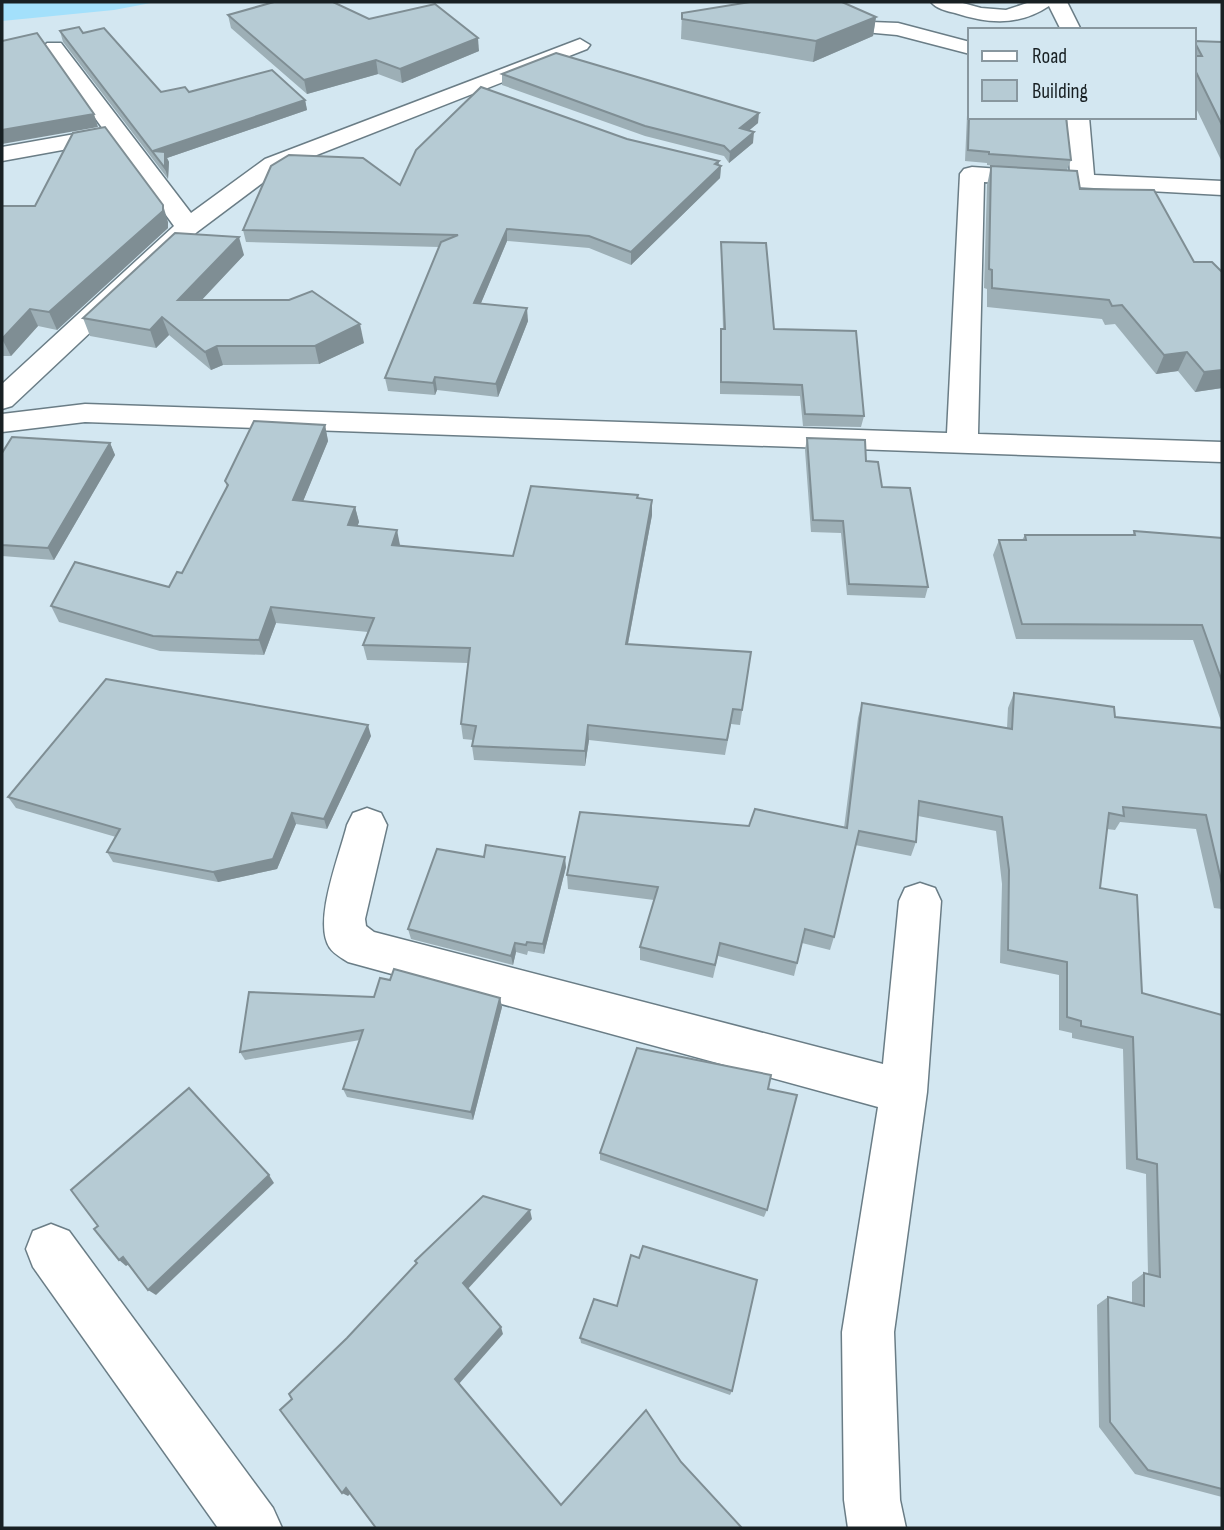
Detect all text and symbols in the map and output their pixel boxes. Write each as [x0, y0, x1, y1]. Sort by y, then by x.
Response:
legend [968, 28, 1196, 119]
text: Road [1032, 44, 1067, 69]
text: Building [1032, 79, 1088, 104]

